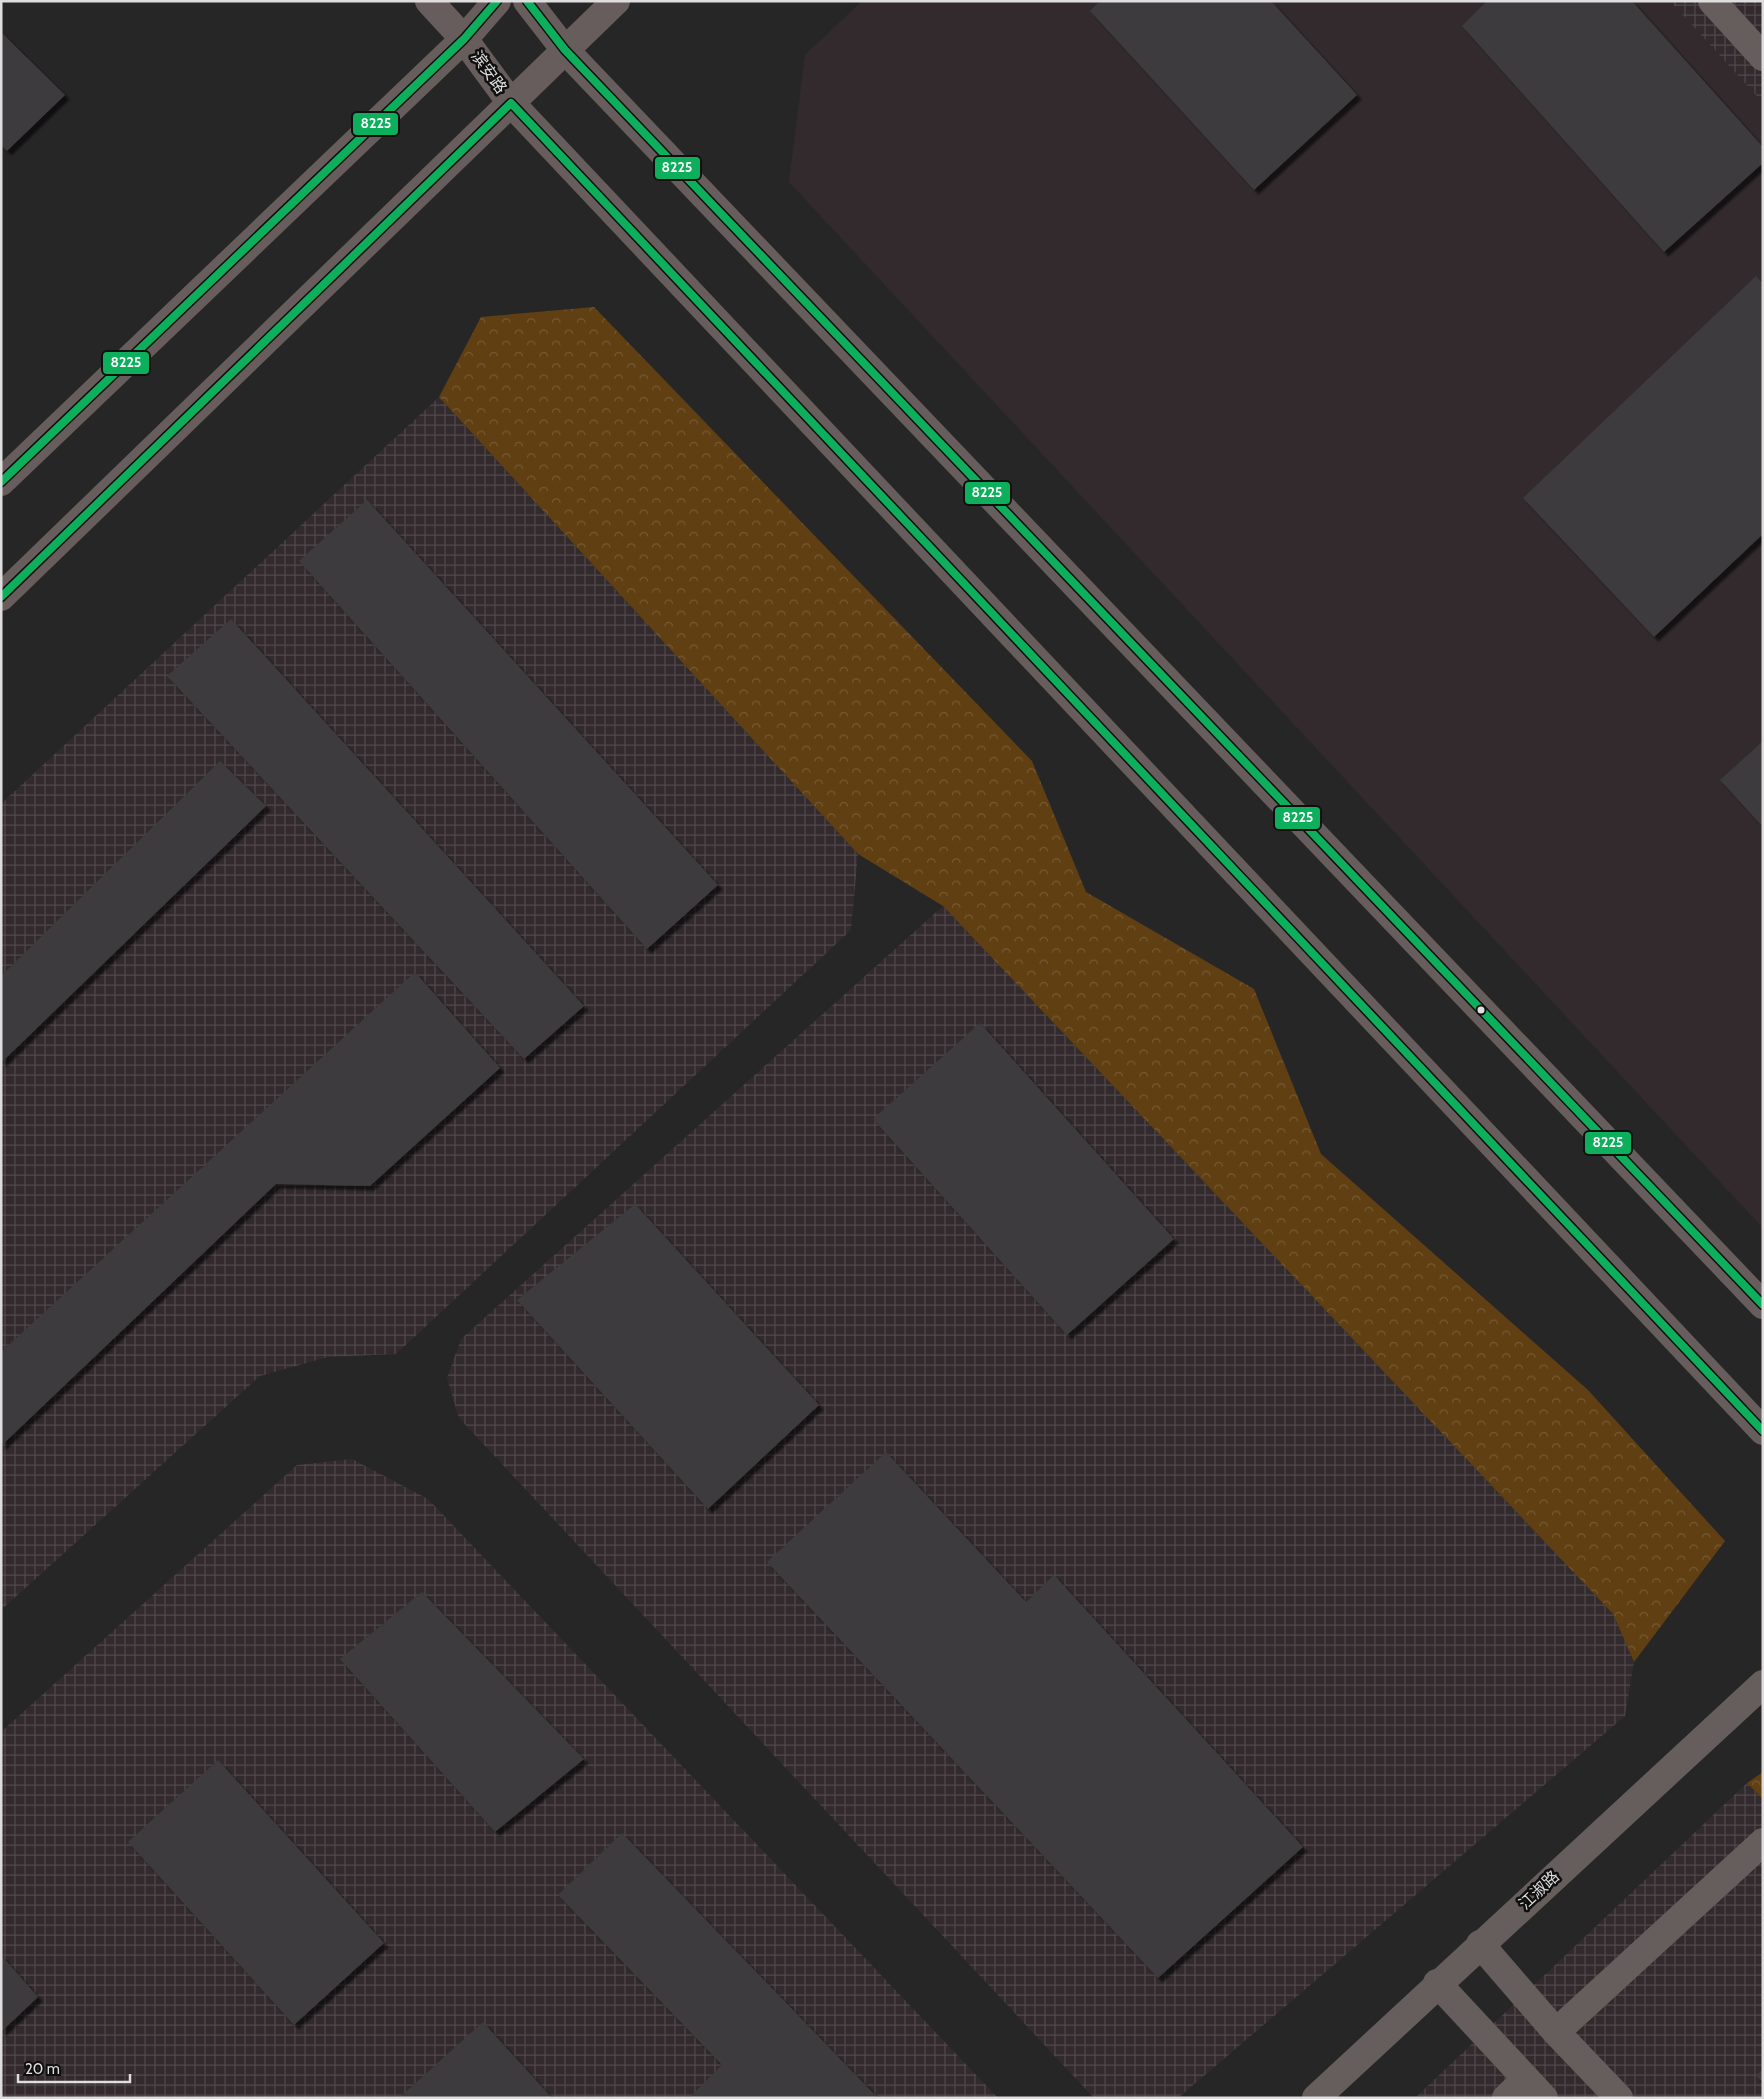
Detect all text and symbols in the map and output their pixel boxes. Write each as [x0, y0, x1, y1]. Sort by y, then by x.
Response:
street label: 滨安路 [467, 47, 511, 97]
line badge: 8225 [352, 112, 399, 136]
text: 8225 [361, 114, 391, 132]
line badge: 8225 [654, 156, 701, 180]
text: 8225 [662, 158, 692, 176]
line badge: 8225 [102, 351, 150, 375]
text: 8225 [111, 353, 141, 371]
line badge: 8225 [964, 481, 1011, 505]
text: 8225 [972, 483, 1002, 501]
line badge: 8225 [1274, 806, 1321, 830]
text: 8225 [1283, 808, 1313, 826]
unlabelled marker [1476, 1005, 1486, 1015]
line badge: 8225 [1584, 1131, 1632, 1155]
text: 8225 [1593, 1133, 1623, 1151]
street label: 江淑路 [1515, 1867, 1563, 1913]
scale bar [18, 2052, 130, 2084]
text: 20 m [25, 2060, 60, 2078]

